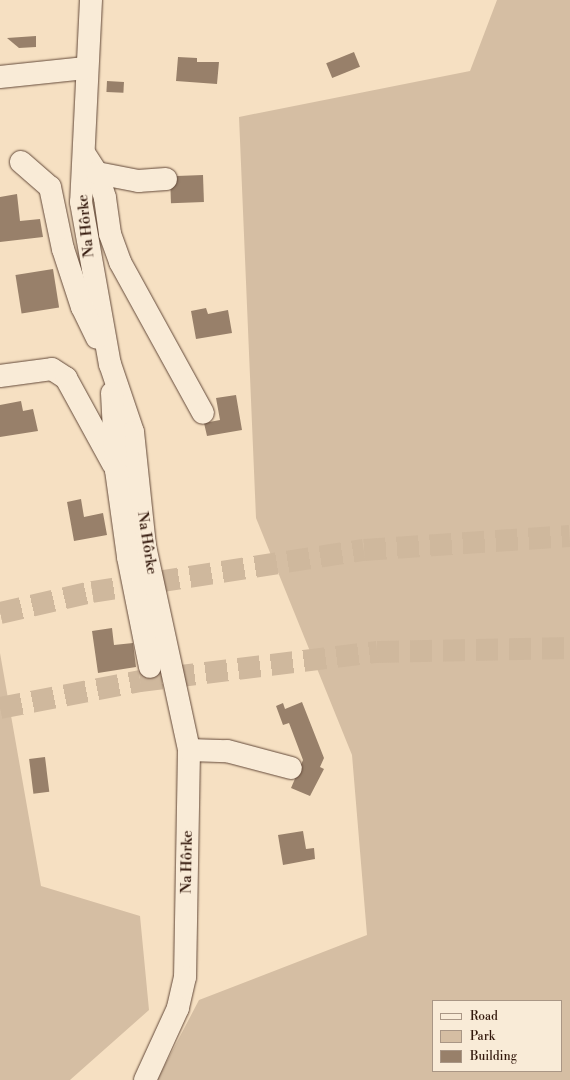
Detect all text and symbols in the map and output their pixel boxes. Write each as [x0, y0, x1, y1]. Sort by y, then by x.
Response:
street label: Na Hôrke [74, 193, 98, 259]
street label: Na Hôrke [133, 510, 161, 576]
street label: Na Hôrke [177, 830, 197, 894]
legend [432, 1000, 562, 1072]
text: Road [470, 1009, 498, 1024]
text: Park [470, 1029, 495, 1044]
text: Building [470, 1049, 517, 1064]

